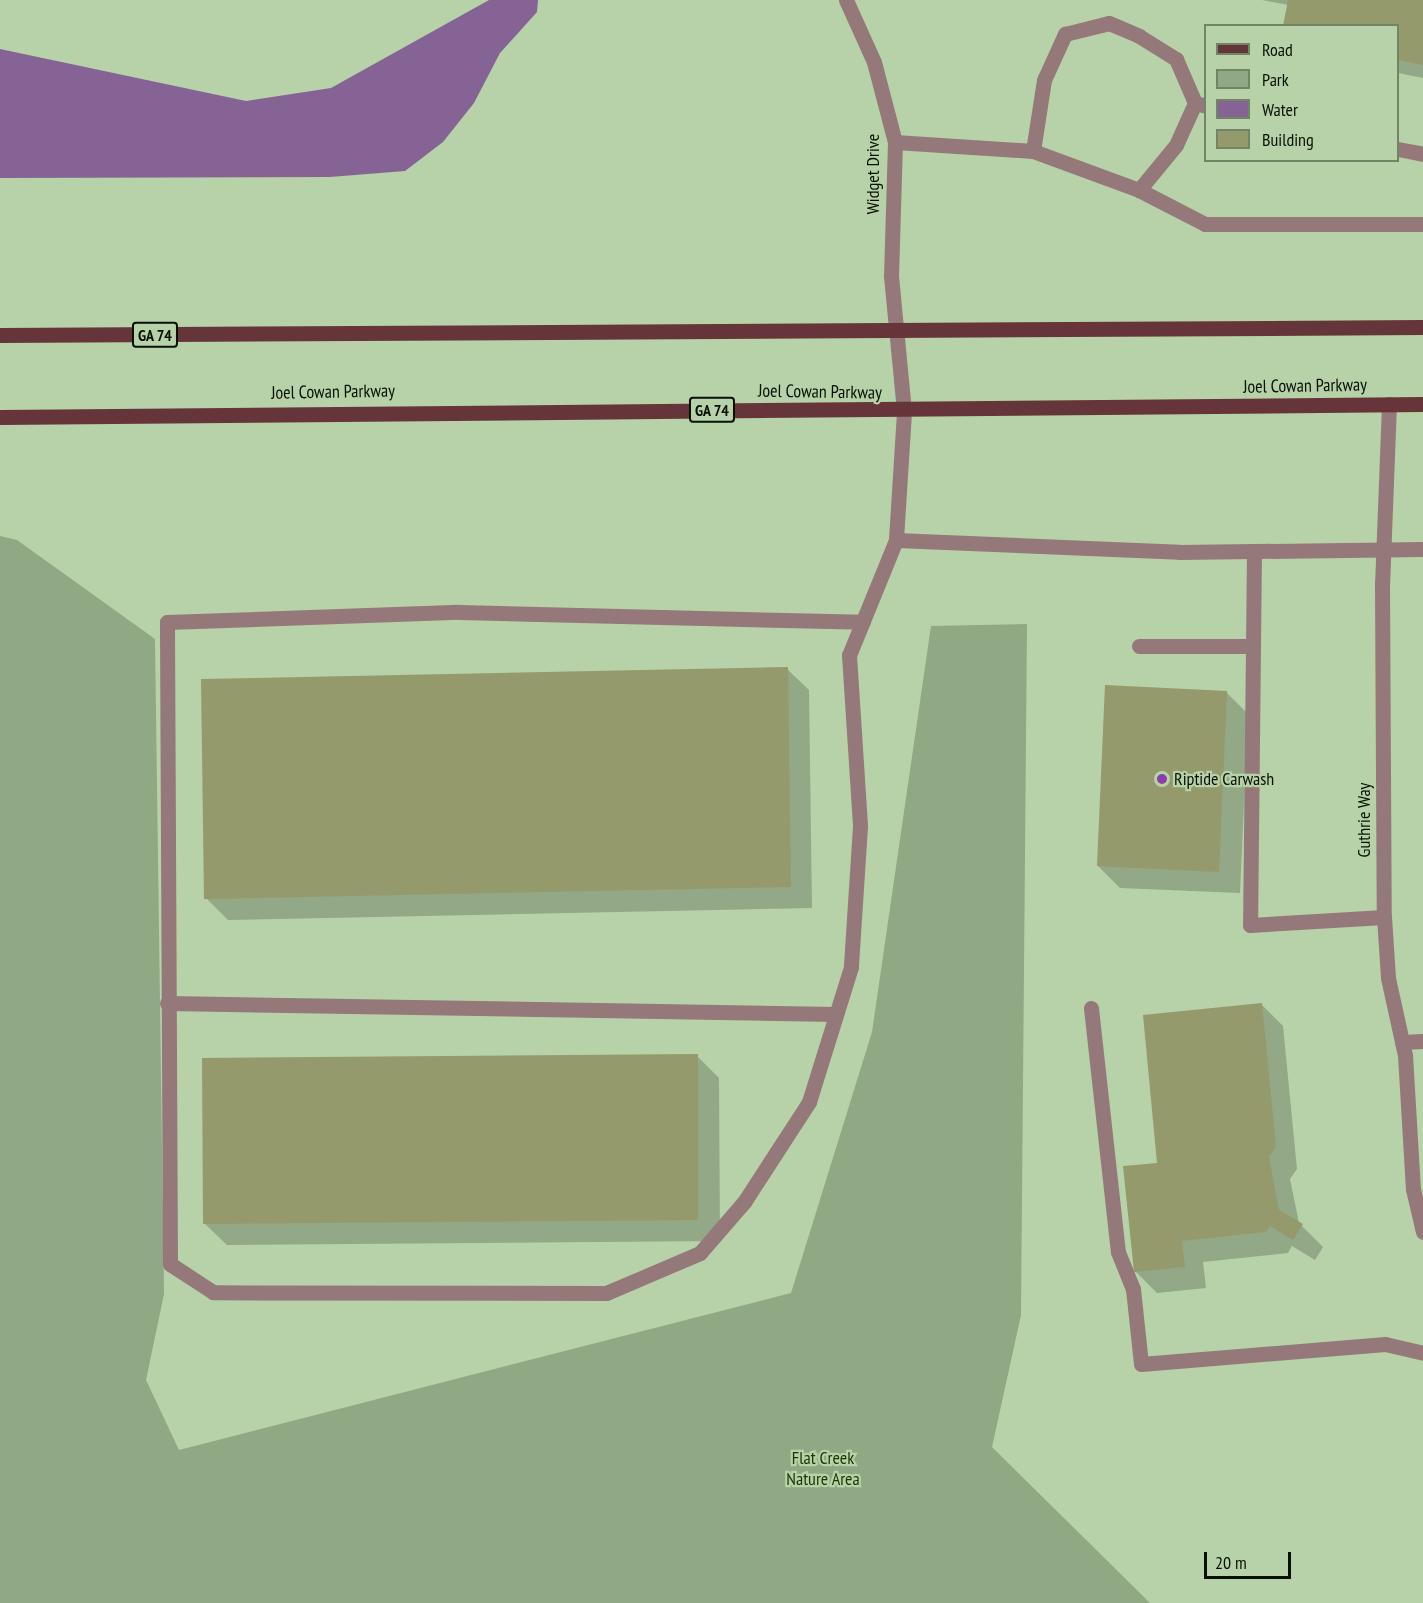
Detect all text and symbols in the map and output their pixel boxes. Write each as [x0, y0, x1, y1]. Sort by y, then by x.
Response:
legend [1204, 24, 1399, 162]
text: Road [1262, 38, 1293, 61]
text: Park [1262, 68, 1289, 91]
text: Water [1262, 98, 1298, 121]
text: Building [1262, 128, 1314, 151]
street label: Widget Drive [862, 134, 884, 214]
road number: GA 74 [131, 322, 179, 348]
street label: Joel Cowan Parkway [1243, 374, 1367, 398]
street label: Joel Cowan Parkway [271, 380, 395, 404]
street label: Joel Cowan Parkway [758, 380, 882, 404]
road number: GA 74 [688, 397, 736, 423]
place label: Riptide Carwash [1174, 768, 1274, 790]
marker: Riptide Carwash [1155, 772, 1169, 786]
street label: Guthrie Way [1353, 782, 1375, 858]
park label: Flat Creek Nature Area [786, 1448, 860, 1490]
scale bar [1207, 1540, 1294, 1578]
text: 20 m [1215, 1551, 1247, 1574]

